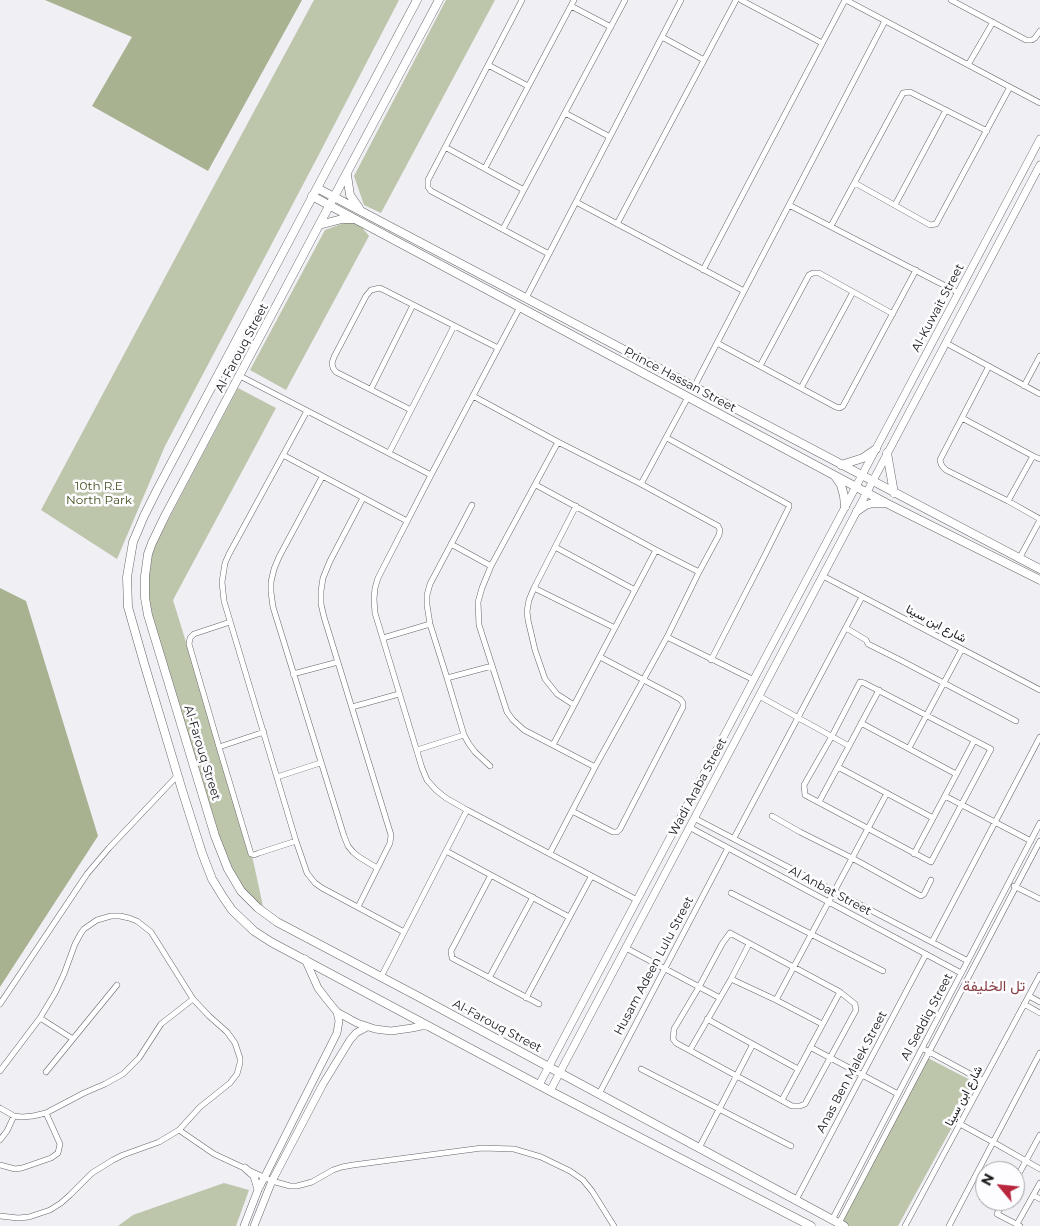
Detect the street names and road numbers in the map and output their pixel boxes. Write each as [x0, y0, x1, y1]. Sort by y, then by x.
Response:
street label: Al-Kuwait Street [909, 262, 967, 354]
street label: Al-Farouq Street [212, 301, 272, 395]
street label: Prince Hassan Street [622, 344, 738, 416]
street label: شارع ابن سينا [903, 602, 969, 646]
street label: Al-Farouq Street [181, 704, 223, 802]
street label: Wadi Araba Street [666, 736, 730, 838]
street label: Al Anbat Street [786, 863, 874, 919]
street label: Husam Adeen Lulu Street [611, 894, 697, 1038]
street label: Al Seddiq Street [898, 971, 956, 1063]
street label: Al-Farouq Street [450, 996, 544, 1056]
street label: Anas Ben Malek Street [814, 1009, 890, 1135]
street label: شارع ابن سينا [942, 1063, 986, 1129]

